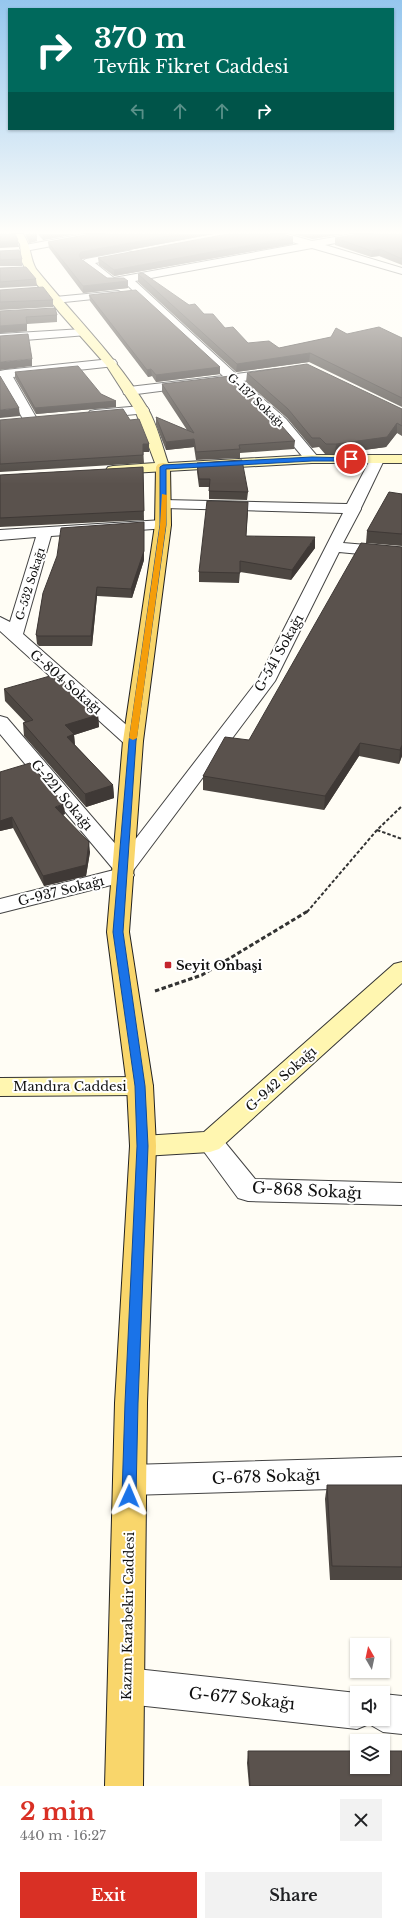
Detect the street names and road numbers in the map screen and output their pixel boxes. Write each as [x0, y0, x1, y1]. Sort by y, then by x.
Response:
street label: G-137 Sokağı [225, 370, 287, 430]
street label: G-532 Sokağı [12, 546, 48, 622]
street label: G-541 Sokağı [251, 611, 308, 695]
street label: G-804 Sokağı [26, 646, 106, 718]
street label: G-221 Sokağı [27, 756, 97, 834]
street label: G-937 Sokağı [16, 872, 106, 910]
street label: G-942 Sokağı [242, 1042, 320, 1115]
street label: Mandıra Caddesi [13, 1078, 127, 1095]
street label: G-868 Sokağı [251, 1177, 363, 1203]
street label: G-678 Sokağı [211, 1464, 321, 1488]
street label: Kazım Karabekir Caddesi [118, 1531, 138, 1700]
street label: G-677 Sokağı [188, 1682, 297, 1714]

